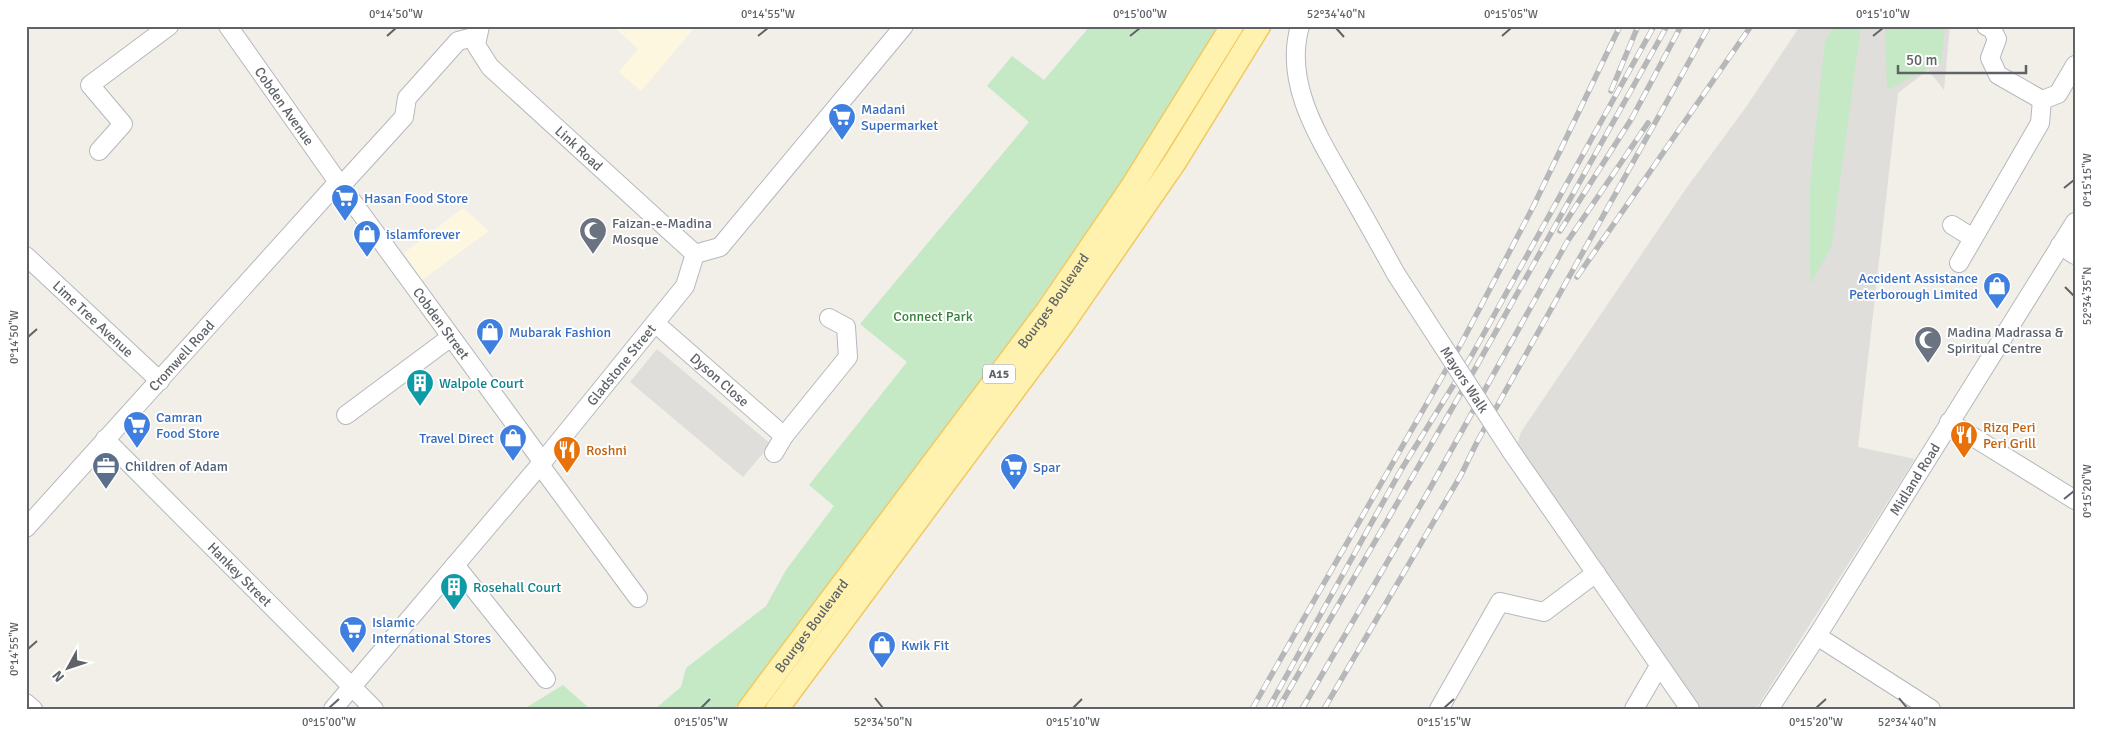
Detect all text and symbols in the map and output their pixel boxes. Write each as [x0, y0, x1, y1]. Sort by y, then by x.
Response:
text: 0°14'50"W [369, 7, 423, 22]
text: 0°14'55"W [741, 7, 795, 22]
text: 0°15'00"W [1113, 7, 1167, 22]
text: 52°34'40"N [1307, 7, 1365, 22]
text: 0°15'05"W [1484, 7, 1538, 22]
text: 0°15'10"W [1856, 7, 1910, 22]
scale bar [1898, 42, 2026, 74]
text: 50 m [1906, 51, 1937, 69]
street label: Cobden Avenue [251, 64, 318, 149]
place label: Madani Supermarket [861, 101, 938, 134]
supermarket icon: Madani Supermarket [827, 102, 857, 141]
street label: Link Road [552, 122, 606, 174]
text: 0°15'15"W [2080, 153, 2095, 207]
supermarket icon: Hasan Food Store [330, 183, 360, 222]
place label: Hasan Food Store [364, 190, 468, 207]
place label: Faizan-e-Madina Mosque [612, 215, 712, 248]
mosque icon: Faizan-e-Madina Mosque [578, 216, 608, 255]
shop icon: islamforever [352, 219, 382, 258]
place label: islamforever [386, 226, 461, 243]
street label: Bourges Boulevard [1014, 250, 1092, 352]
text: 52°34'35"N [2080, 267, 2095, 325]
place label: Accident Assistance Peterborough Limited [1849, 270, 1978, 303]
shop icon: Accident Assistance Peterborough Limited [1982, 271, 2012, 310]
street label: Lime Tree Avenue [49, 277, 137, 361]
street label: Cobden Street [409, 284, 473, 363]
park label: Connect Park [893, 308, 973, 325]
text: 0°14'50"W [7, 310, 22, 364]
street label: Cromwell Road [145, 317, 218, 395]
shop icon: Mubarak Fashion [475, 317, 505, 356]
street label: Gladstone Street [583, 320, 659, 409]
place label: Mubarak Fashion [509, 324, 611, 341]
place label: Madina Madrassa & Spiritual Centre [1947, 324, 2064, 357]
mosque icon: Madina Madrassa & Spiritual Centre [1913, 325, 1943, 364]
street label: Mayors Walk [1437, 343, 1492, 416]
street label: Dyson Close [687, 349, 753, 410]
road number: A15 [983, 364, 1015, 384]
building icon: Walpole Court [405, 368, 435, 407]
place label: Walpole Court [439, 375, 524, 392]
place label: Camran Food Store [156, 409, 220, 442]
supermarket icon: Camran Food Store [122, 410, 152, 449]
place label: Rizq Peri Peri Grill [1983, 419, 2036, 452]
restaurant icon: Rizq Peri Peri Grill [1949, 420, 1979, 459]
shop icon: Travel Direct [498, 423, 528, 462]
place label: Travel Direct [419, 430, 494, 447]
restaurant icon: Roshni [552, 435, 582, 474]
street label: Midland Road [1886, 440, 1944, 519]
place label: Roshni [586, 442, 627, 459]
office icon: Children of Adam [91, 451, 121, 490]
supermarket icon: Spar [999, 452, 1029, 491]
place label: Children of Adam [125, 458, 228, 475]
place label: Spar [1033, 459, 1061, 476]
text: 0°15'20"W [2080, 464, 2095, 518]
street label: Hankey Street [204, 539, 276, 610]
building icon: Rosehall Court [439, 572, 469, 611]
street label: Bourges Boulevard [771, 576, 852, 676]
place label: Rosehall Court [473, 579, 561, 596]
place label: Islamic International Stores [372, 614, 491, 647]
supermarket icon: Islamic International Stores [338, 615, 368, 654]
text: 0°14'55"W [7, 622, 22, 676]
shop icon: Kwik Fit [867, 630, 897, 669]
place label: Kwik Fit [901, 637, 949, 654]
north arrow [42, 642, 92, 692]
text: N [49, 667, 68, 685]
text: 0°15'00"W [302, 715, 356, 730]
text: 0°15'05"W [674, 715, 728, 730]
text: 52°34'50"N [854, 715, 912, 730]
text: 0°15'10"W [1046, 715, 1100, 730]
text: 0°15'15"W [1417, 715, 1471, 730]
text: 0°15'20"W [1789, 715, 1843, 730]
text: 52°34'40"N [1878, 715, 1936, 730]

